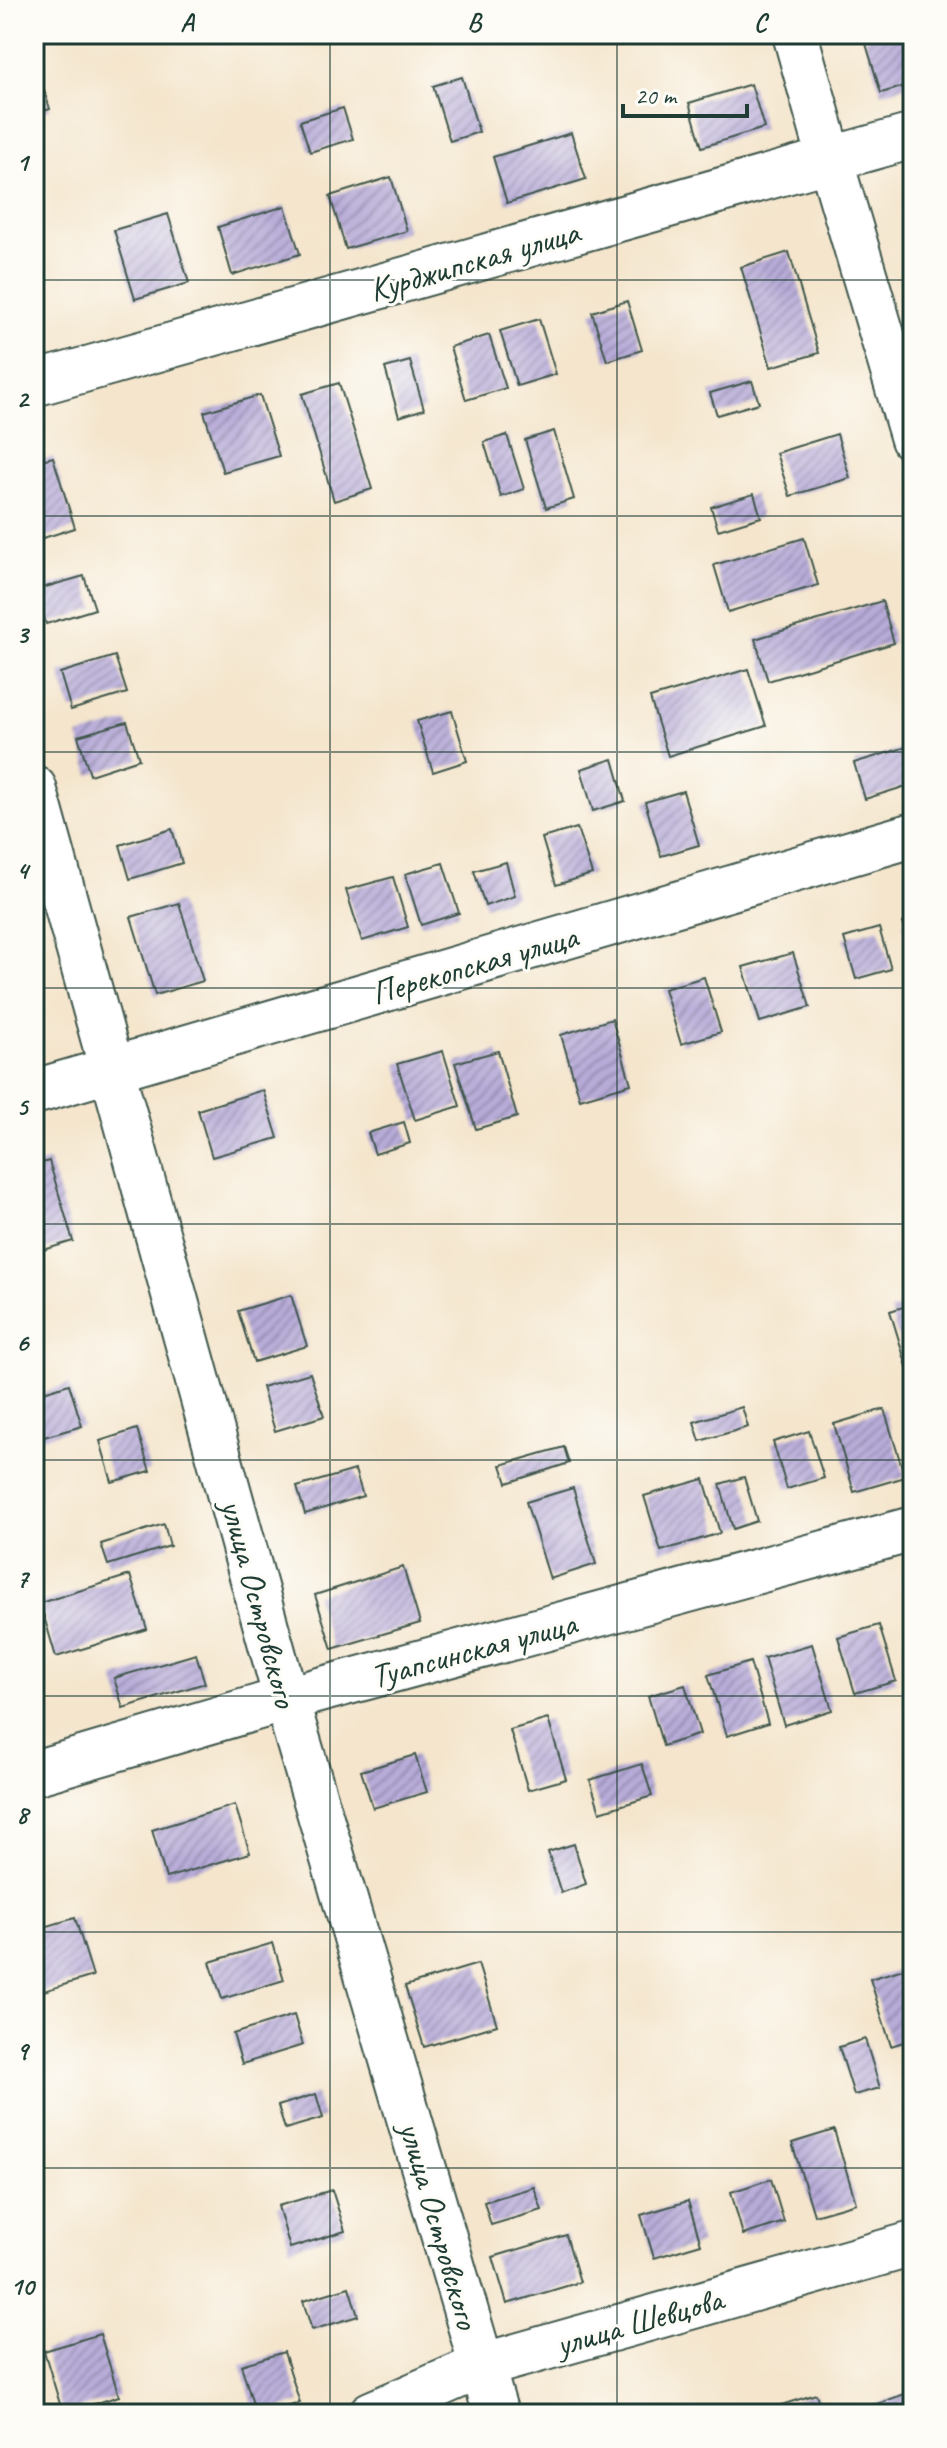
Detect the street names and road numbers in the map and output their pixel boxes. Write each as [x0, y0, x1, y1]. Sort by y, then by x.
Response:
street label: Курджипская улица [364, 209, 586, 311]
street label: Перекопская улица [366, 914, 584, 1014]
street label: улица Островского [211, 1493, 308, 1713]
street label: Туапсинская улица [366, 1601, 583, 1698]
street label: улица Островского [389, 2115, 490, 2335]
street label: улица Шевцова [549, 2276, 730, 2366]

